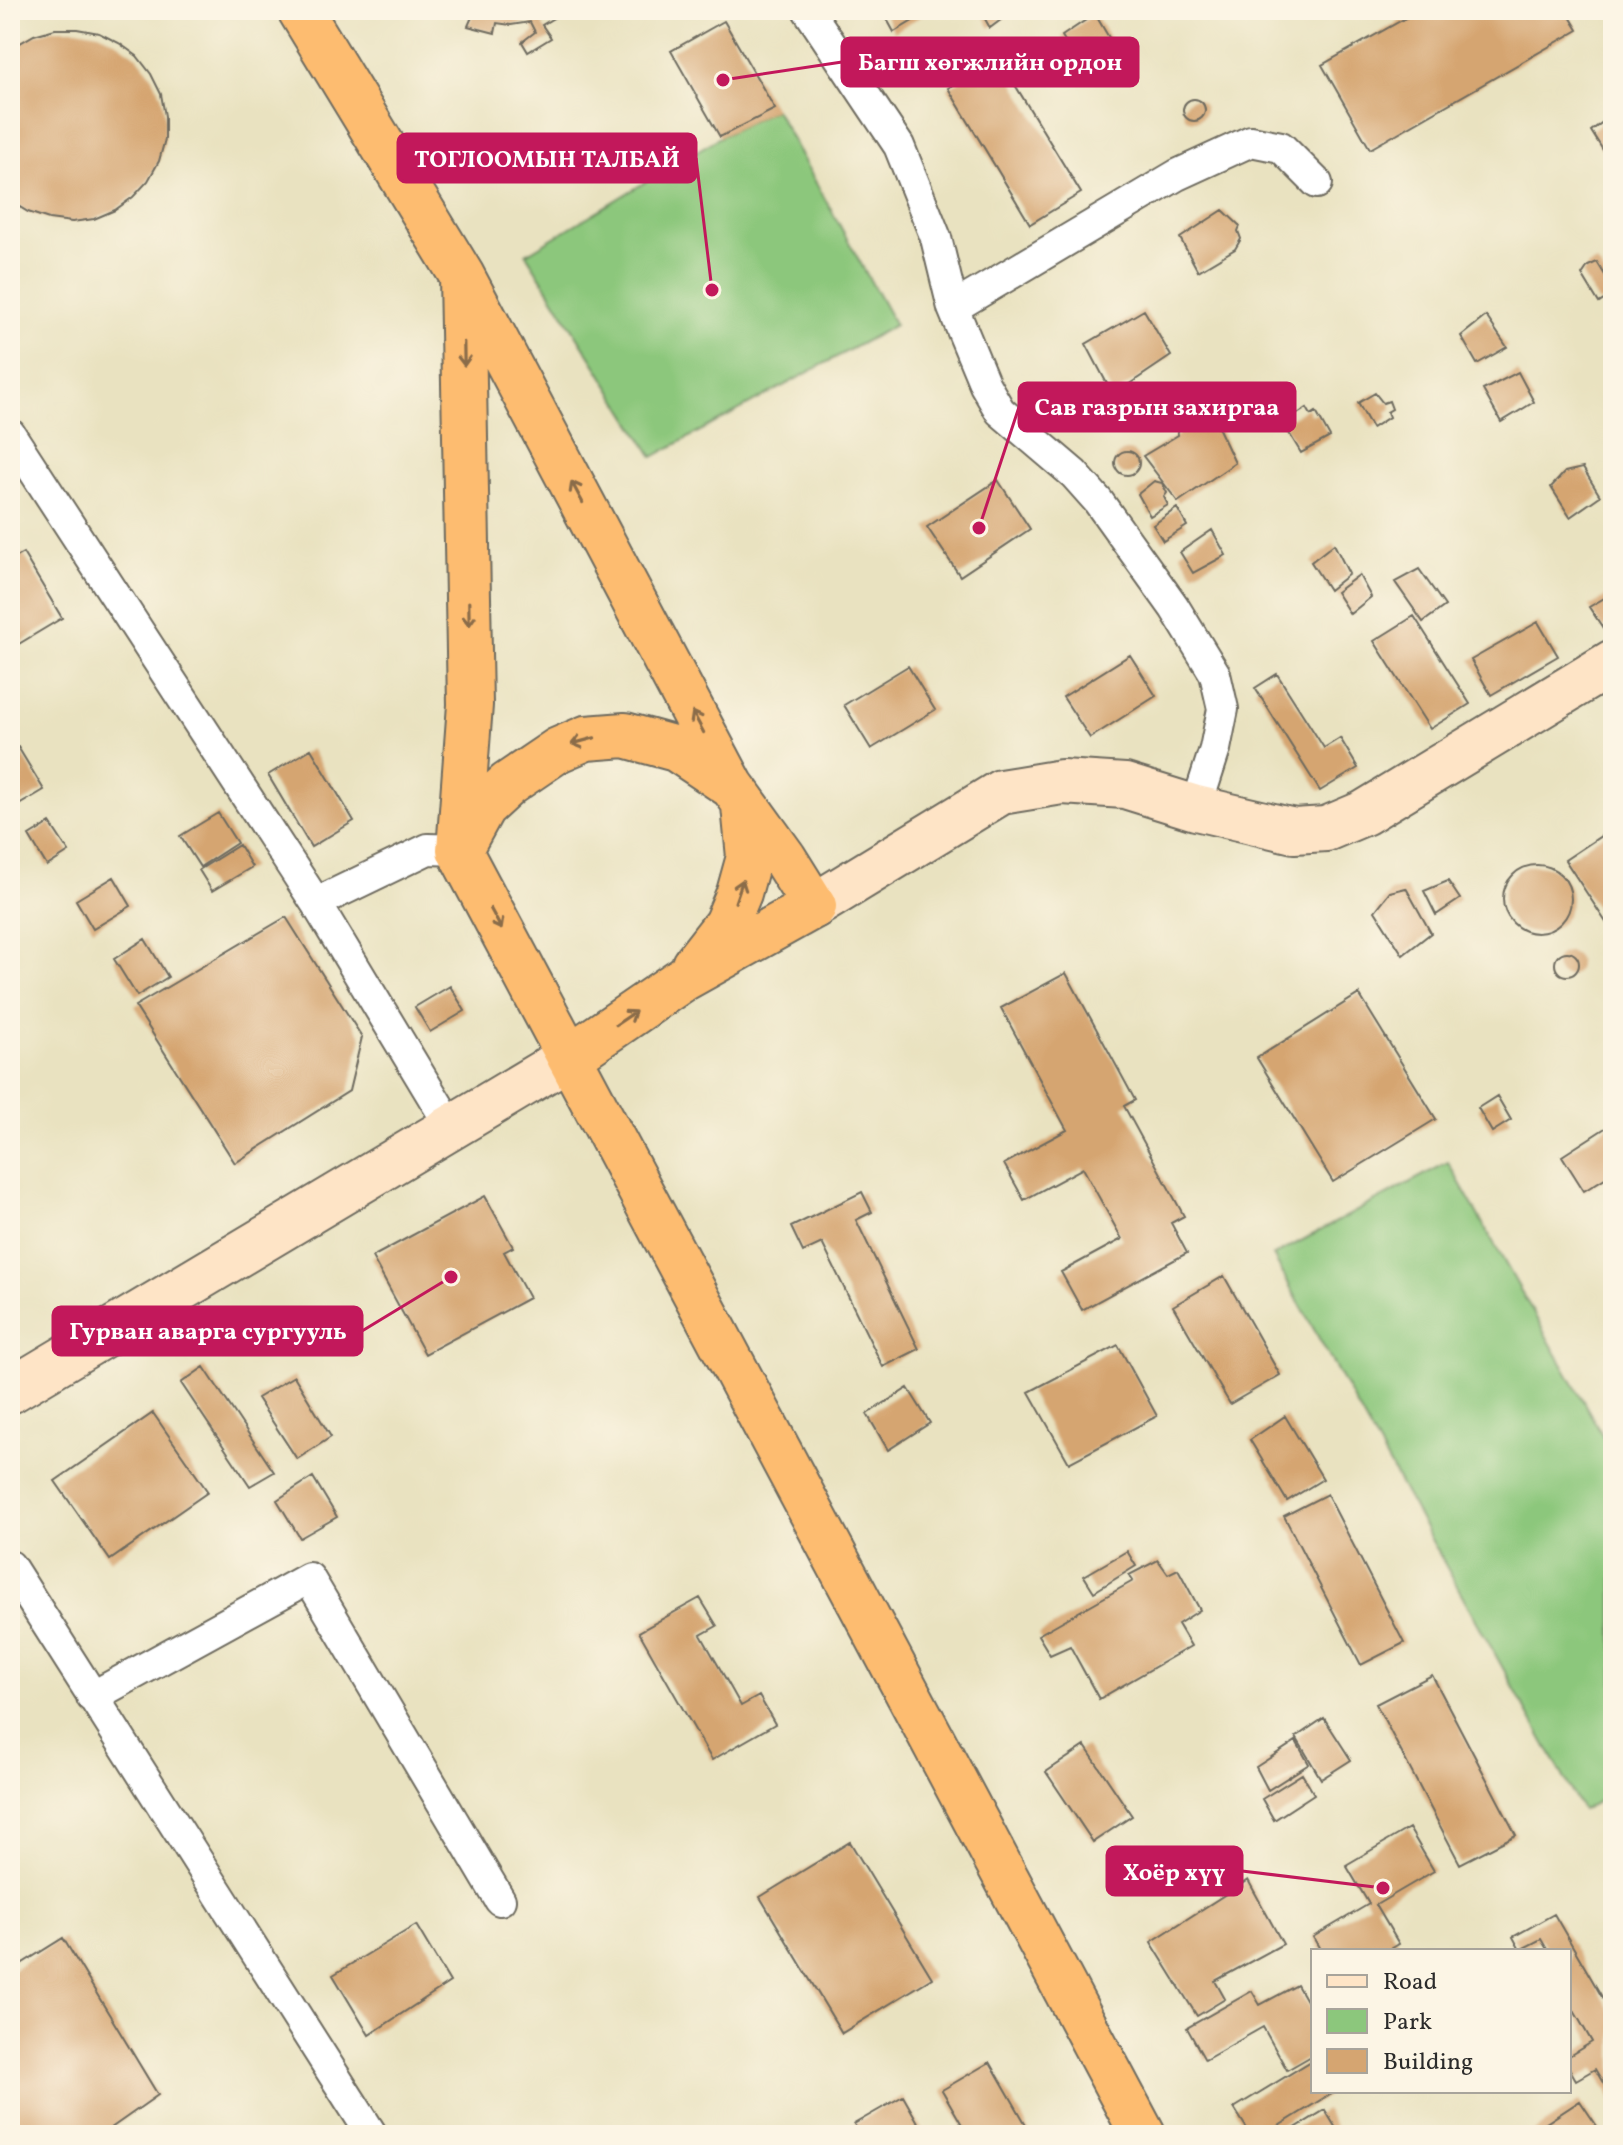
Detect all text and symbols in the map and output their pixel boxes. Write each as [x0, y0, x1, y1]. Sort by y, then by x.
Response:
callout: Багш хөгжлийн ордон [842, 38, 1138, 86]
text: Багш хөгжлийн ордон [858, 47, 1122, 81]
callout: ТОГЛООМЫН ТАЛБАЙ [398, 134, 696, 182]
text: ТОГЛООМЫН ТАЛБАЙ [414, 144, 680, 178]
one-way arrow [456, 340, 472, 367]
callout: Сав газрын захиргаа [1019, 383, 1295, 431]
text: Сав газрын захиргаа [1035, 392, 1279, 426]
one-way arrow [568, 480, 584, 504]
one-way arrow [461, 600, 476, 627]
one-way arrow [689, 710, 705, 734]
one-way arrow [571, 734, 597, 749]
one-way arrow [732, 878, 747, 903]
one-way arrow [488, 907, 504, 930]
one-way arrow [614, 1010, 636, 1026]
callout: Гурван аварга сургууль [53, 1307, 362, 1355]
text: Гурван аварга сургууль [69, 1316, 347, 1350]
callout: Хоёр хүү [1107, 1847, 1242, 1895]
text: Хоёр хүү [1123, 1857, 1226, 1891]
legend [1311, 1949, 1571, 2093]
text: Road [1383, 1966, 1437, 2000]
text: Park [1383, 2006, 1432, 2040]
text: Building [1383, 2046, 1473, 2080]

